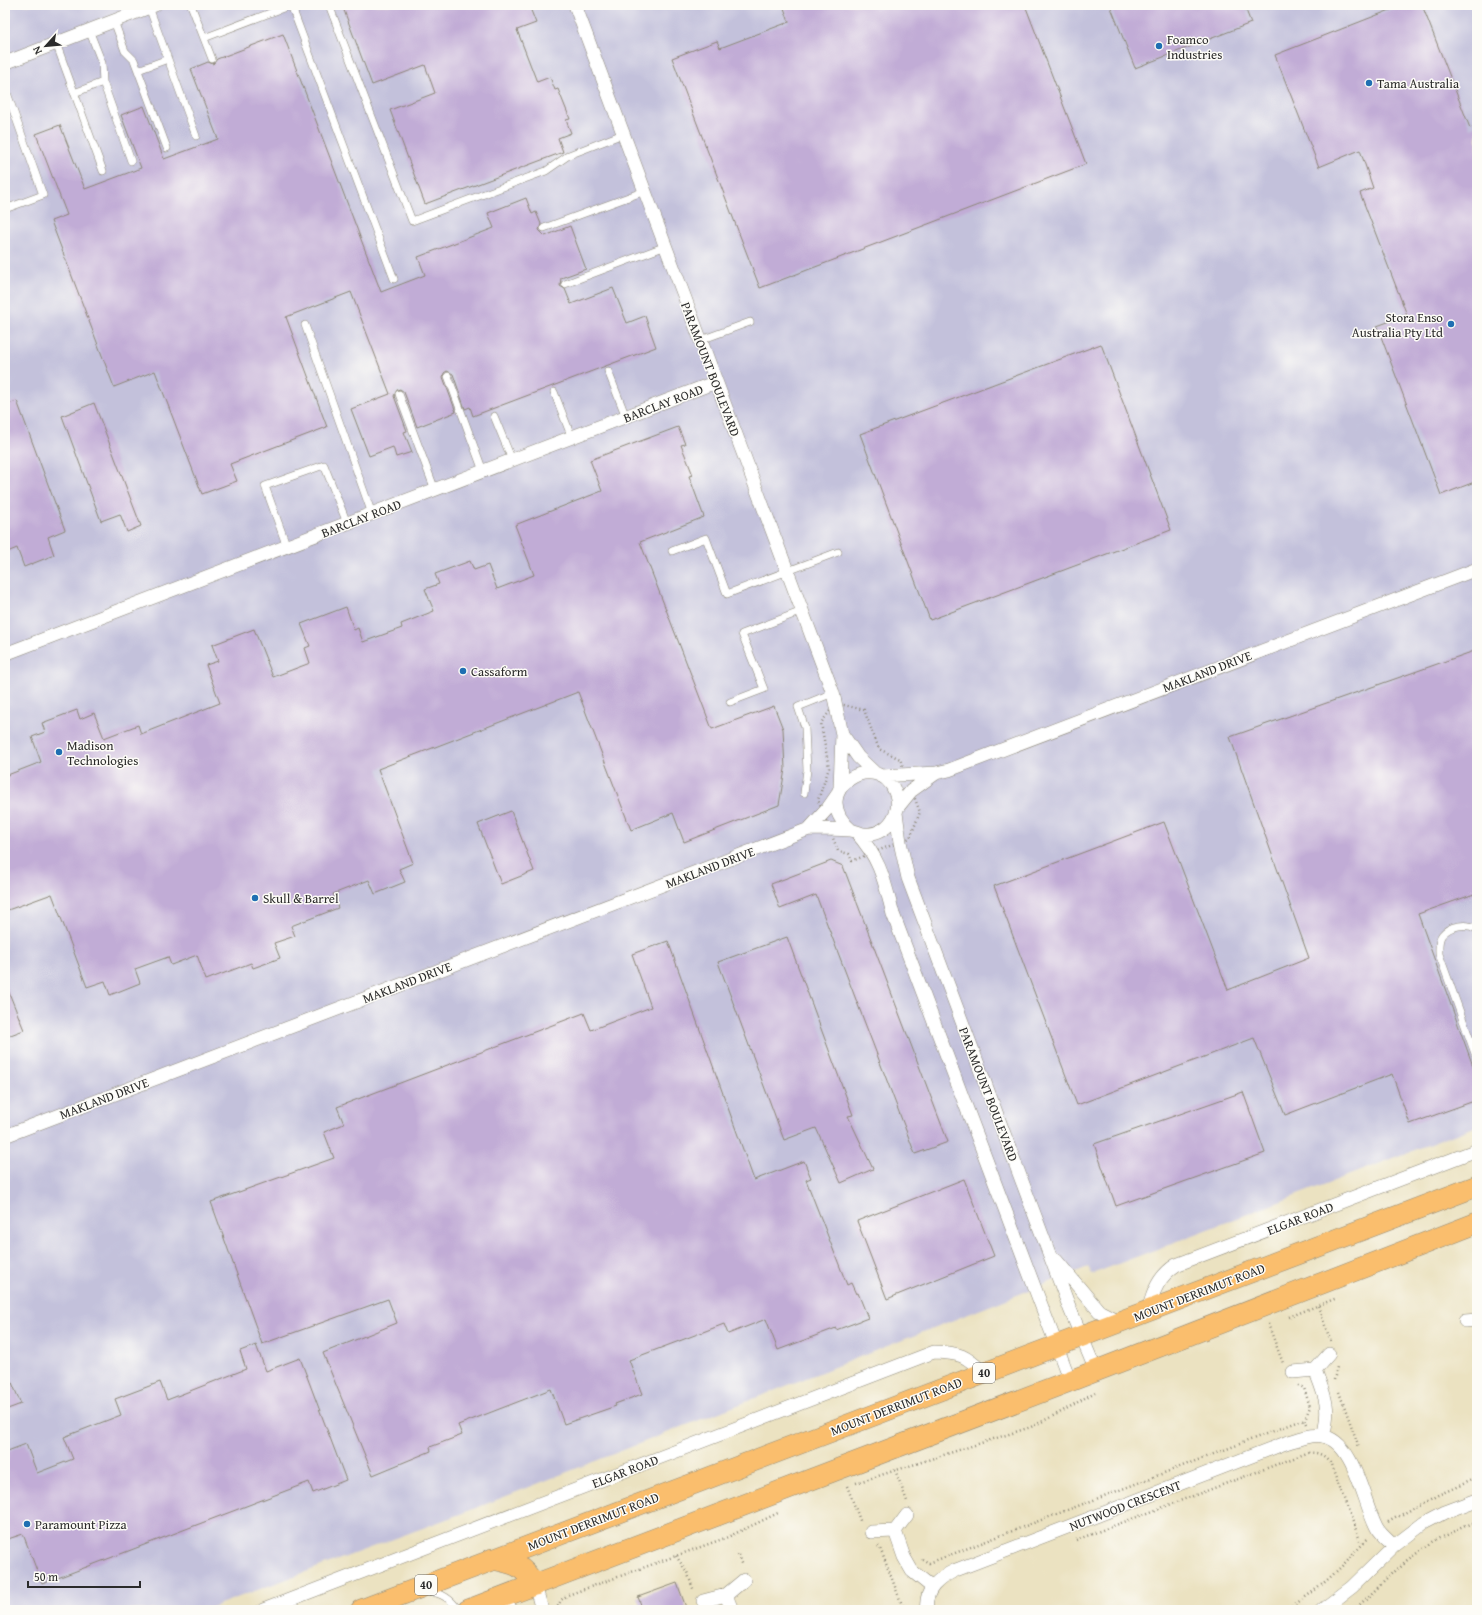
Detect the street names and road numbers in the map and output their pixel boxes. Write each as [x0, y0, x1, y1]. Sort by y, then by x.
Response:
street label: PARAMOUNT BOULEVARD [676, 299, 745, 439]
street label: BARCLAY ROAD [620, 379, 706, 427]
street label: BARCLAY ROAD [318, 494, 404, 542]
street label: MAKLAND DRIVE [1160, 646, 1255, 697]
street label: MAKLAND DRIVE [663, 842, 758, 893]
street label: MAKLAND DRIVE [360, 957, 455, 1008]
street label: PARAMOUNT BOULEVARD [954, 1024, 1023, 1164]
street label: MAKLAND DRIVE [57, 1073, 152, 1124]
street label: ELGAR ROAD [1264, 1197, 1336, 1240]
street label: MOUNT DERRIMUT ROAD [1131, 1259, 1268, 1326]
road number: 40 [973, 1363, 995, 1383]
street label: MOUNT DERRIMUT ROAD [828, 1373, 965, 1440]
street label: ELGAR ROAD [589, 1450, 661, 1493]
street label: NUTWOOD CRESCENT [1066, 1475, 1185, 1536]
street label: MOUNT DERRIMUT ROAD [525, 1488, 662, 1555]
road number: 40 [415, 1575, 437, 1595]

